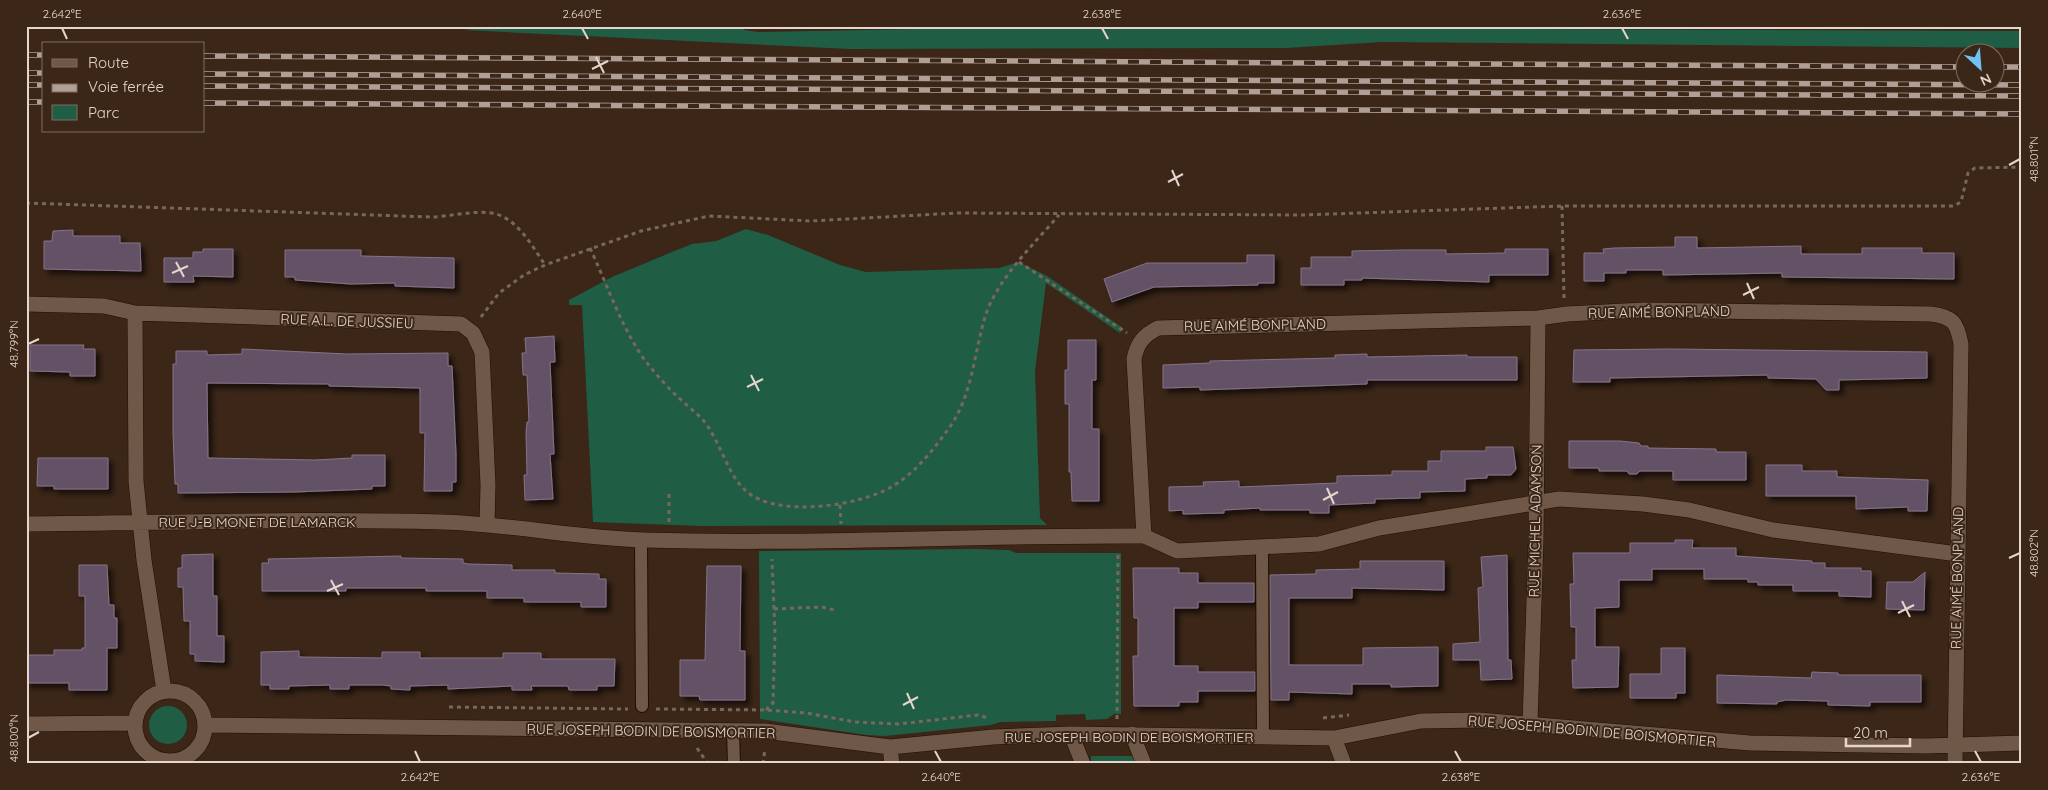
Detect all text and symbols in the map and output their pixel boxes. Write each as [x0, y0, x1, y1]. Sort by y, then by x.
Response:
text: 2.642°E [42, 6, 82, 21]
text: 2.640°E [562, 6, 602, 21]
text: 2.638°E [1083, 6, 1122, 21]
text: 2.636°E [1603, 6, 1642, 21]
legend [42, 42, 205, 132]
north arrow [1956, 42, 2006, 92]
text: Route [88, 53, 129, 72]
text: N [1977, 69, 1994, 90]
text: Voie ferrée [88, 77, 164, 96]
text: Parc [88, 103, 119, 122]
text: 48.801°N [2026, 136, 2041, 182]
street label: RUE AIMÉ BONPLAND [1588, 302, 1730, 322]
street label: RUE A.L. DE JUSSIEU [280, 310, 414, 332]
street label: RUE AIMÉ BONPLAND [1184, 315, 1326, 335]
text: 48.799°N [6, 320, 21, 368]
street label: RUE MICHEL ADAMSON [1525, 444, 1545, 598]
street label: RUE AIMÉ BONPLAND [1947, 507, 1967, 649]
street label: RUE J-B MONET DE LAMARCK [158, 513, 356, 531]
text: 48.802°N [2026, 529, 2041, 577]
street label: RUE JOSEPH BODIN DE BOISMORTIER [1467, 711, 1717, 751]
text: 48.800°N [6, 714, 21, 762]
scale bar [1846, 715, 1909, 747]
street label: RUE JOSEPH BODIN DE BOISMORTIER [526, 720, 776, 742]
text: 20 m [1853, 723, 1888, 742]
street label: RUE JOSEPH BODIN DE BOISMORTIER [1004, 728, 1254, 746]
text: 2.642°E [400, 769, 440, 784]
text: 2.640°E [921, 769, 961, 784]
text: 2.638°E [1442, 769, 1481, 784]
text: 2.636°E [1962, 769, 2001, 784]

